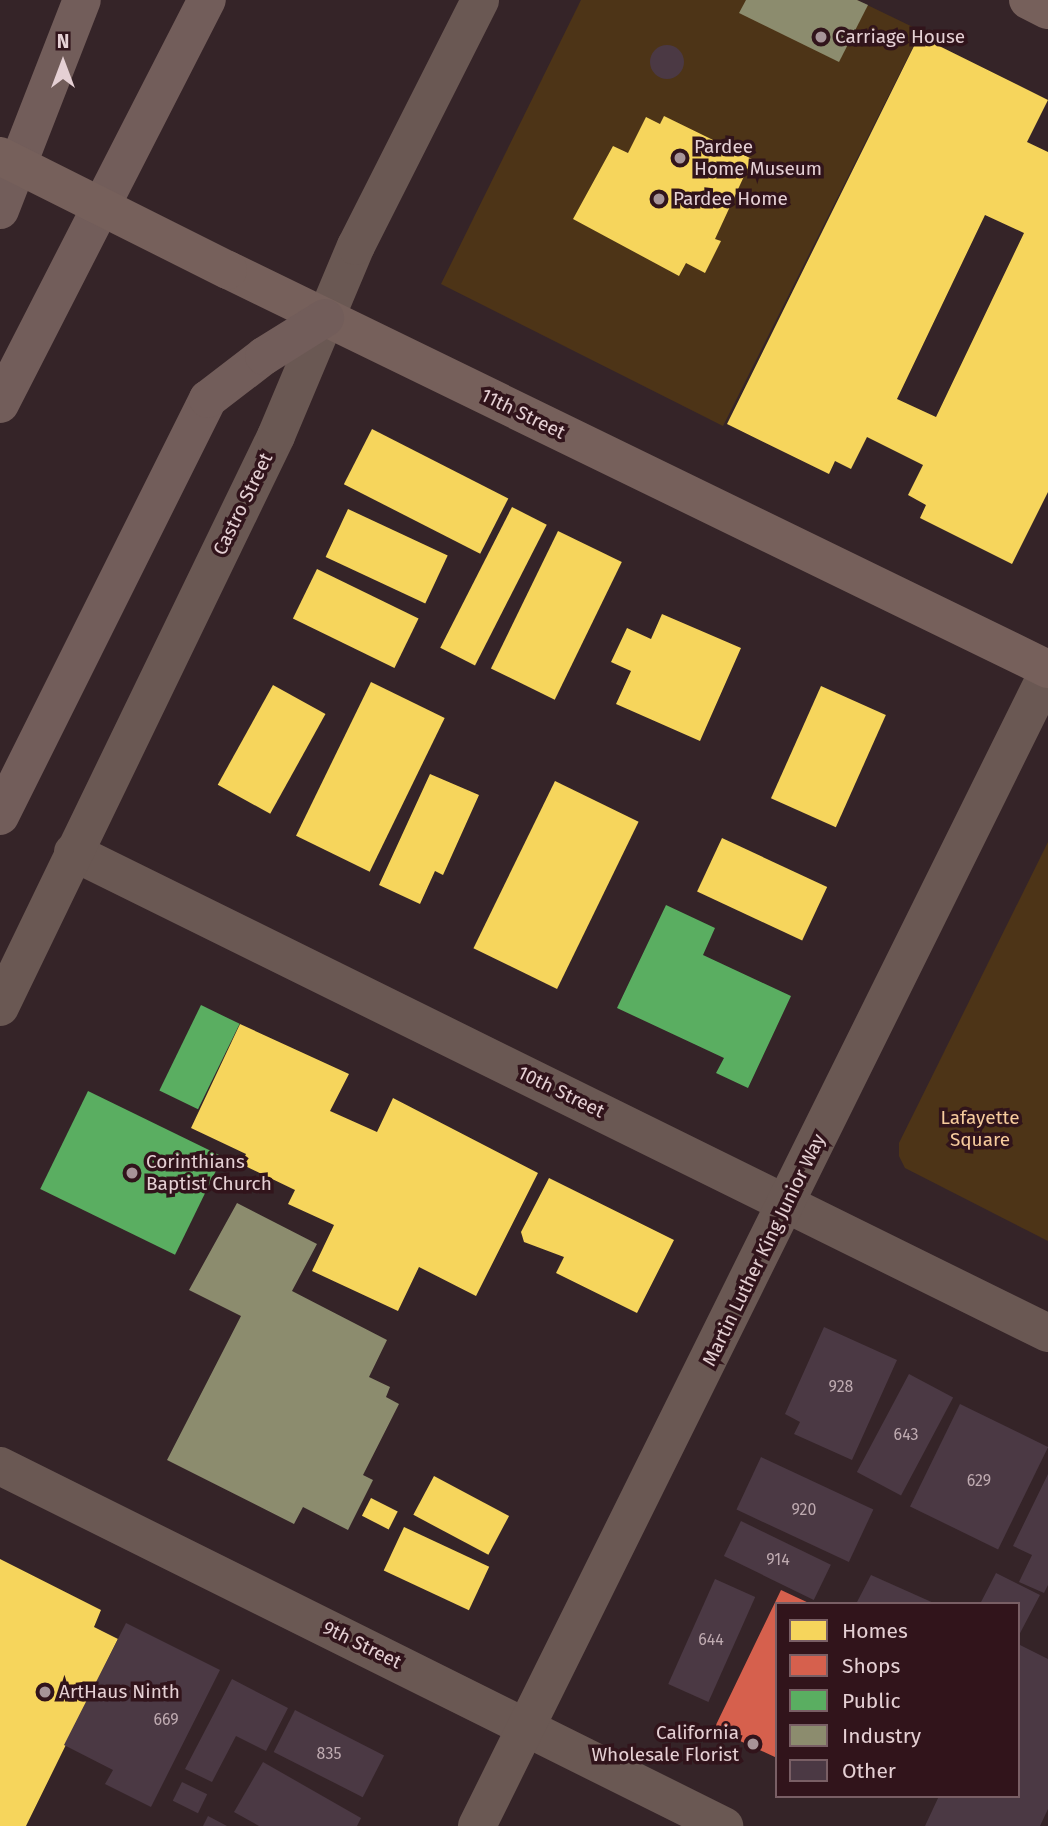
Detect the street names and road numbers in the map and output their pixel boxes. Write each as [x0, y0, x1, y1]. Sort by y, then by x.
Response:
street label: 11th Street [477, 384, 569, 444]
street label: Castro Street [208, 449, 278, 559]
street label: 10th Street [514, 1061, 608, 1123]
street label: Martin Luther King Junior Way [698, 1130, 830, 1370]
street label: 9th Street [319, 1616, 405, 1674]

